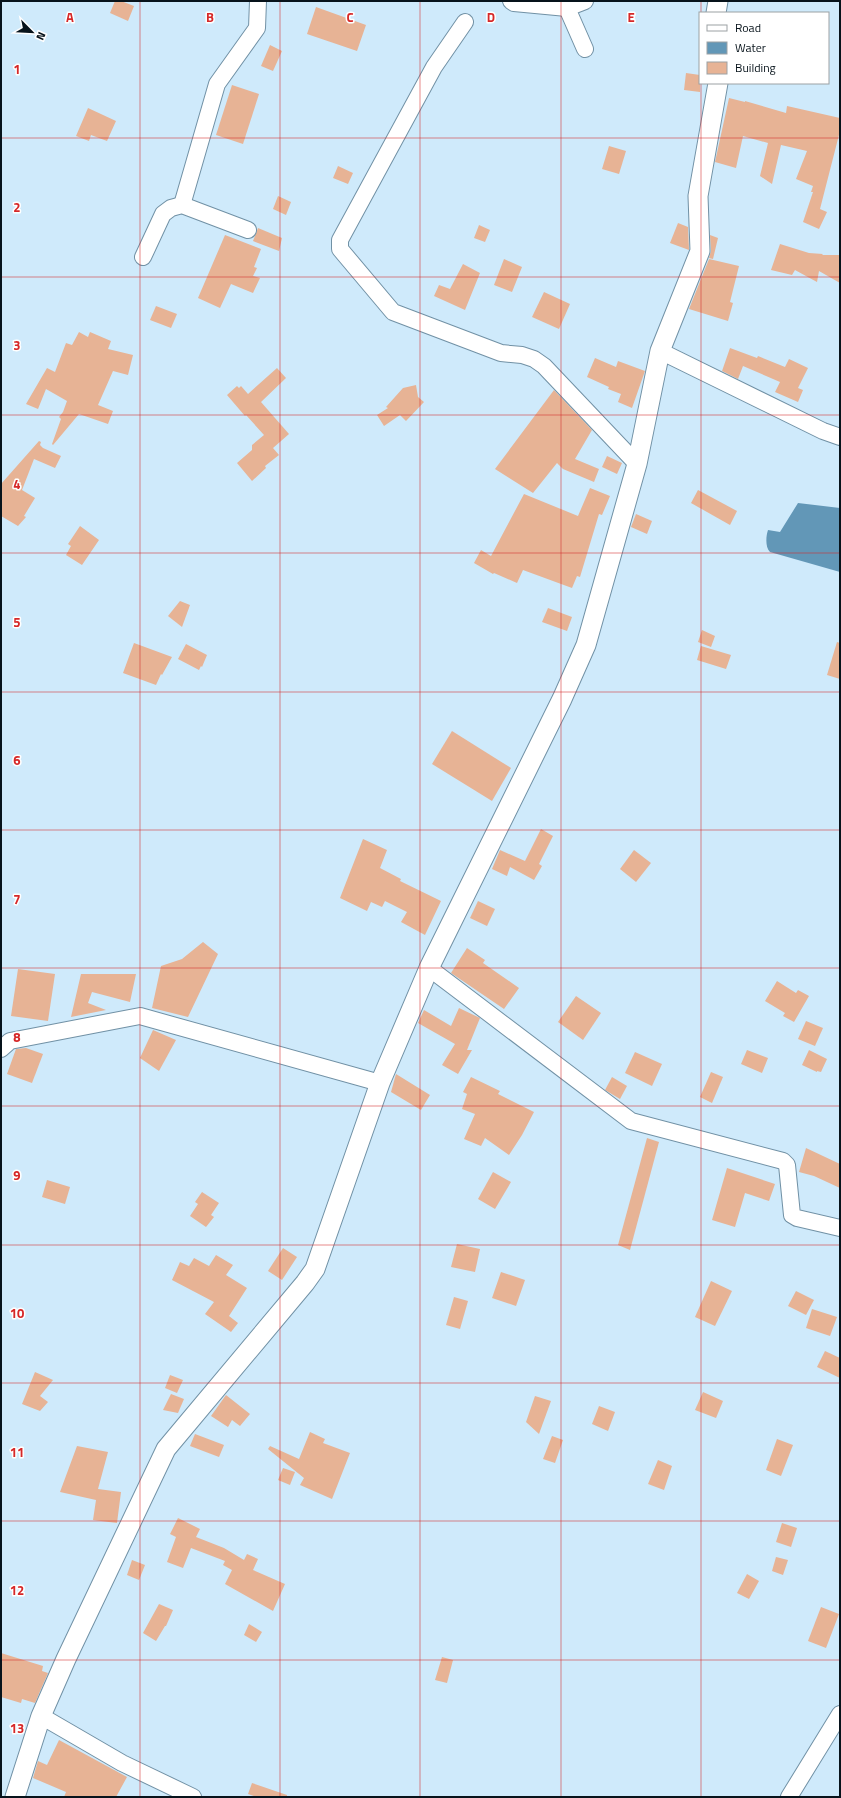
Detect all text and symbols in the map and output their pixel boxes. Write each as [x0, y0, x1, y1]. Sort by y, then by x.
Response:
text: A [66, 7, 74, 27]
text: B [206, 7, 214, 27]
text: C [346, 7, 354, 27]
text: D [487, 7, 495, 27]
text: E [627, 7, 635, 27]
north arrow [12, 12, 52, 52]
legend [699, 12, 829, 84]
text: Road [735, 18, 761, 37]
text: N [32, 29, 50, 43]
text: Water [735, 38, 766, 57]
text: Building [735, 58, 776, 77]
text: 1 [13, 59, 21, 79]
text: 2 [13, 197, 21, 217]
text: 3 [13, 335, 21, 355]
text: 4 [13, 474, 21, 494]
text: 5 [13, 612, 21, 632]
text: 6 [13, 750, 21, 770]
text: 7 [13, 889, 21, 909]
text: 8 [13, 1027, 21, 1047]
text: 9 [13, 1165, 21, 1185]
text: 10 [10, 1303, 24, 1323]
text: 11 [10, 1442, 24, 1462]
text: 12 [10, 1580, 24, 1600]
text: 13 [10, 1718, 24, 1738]

